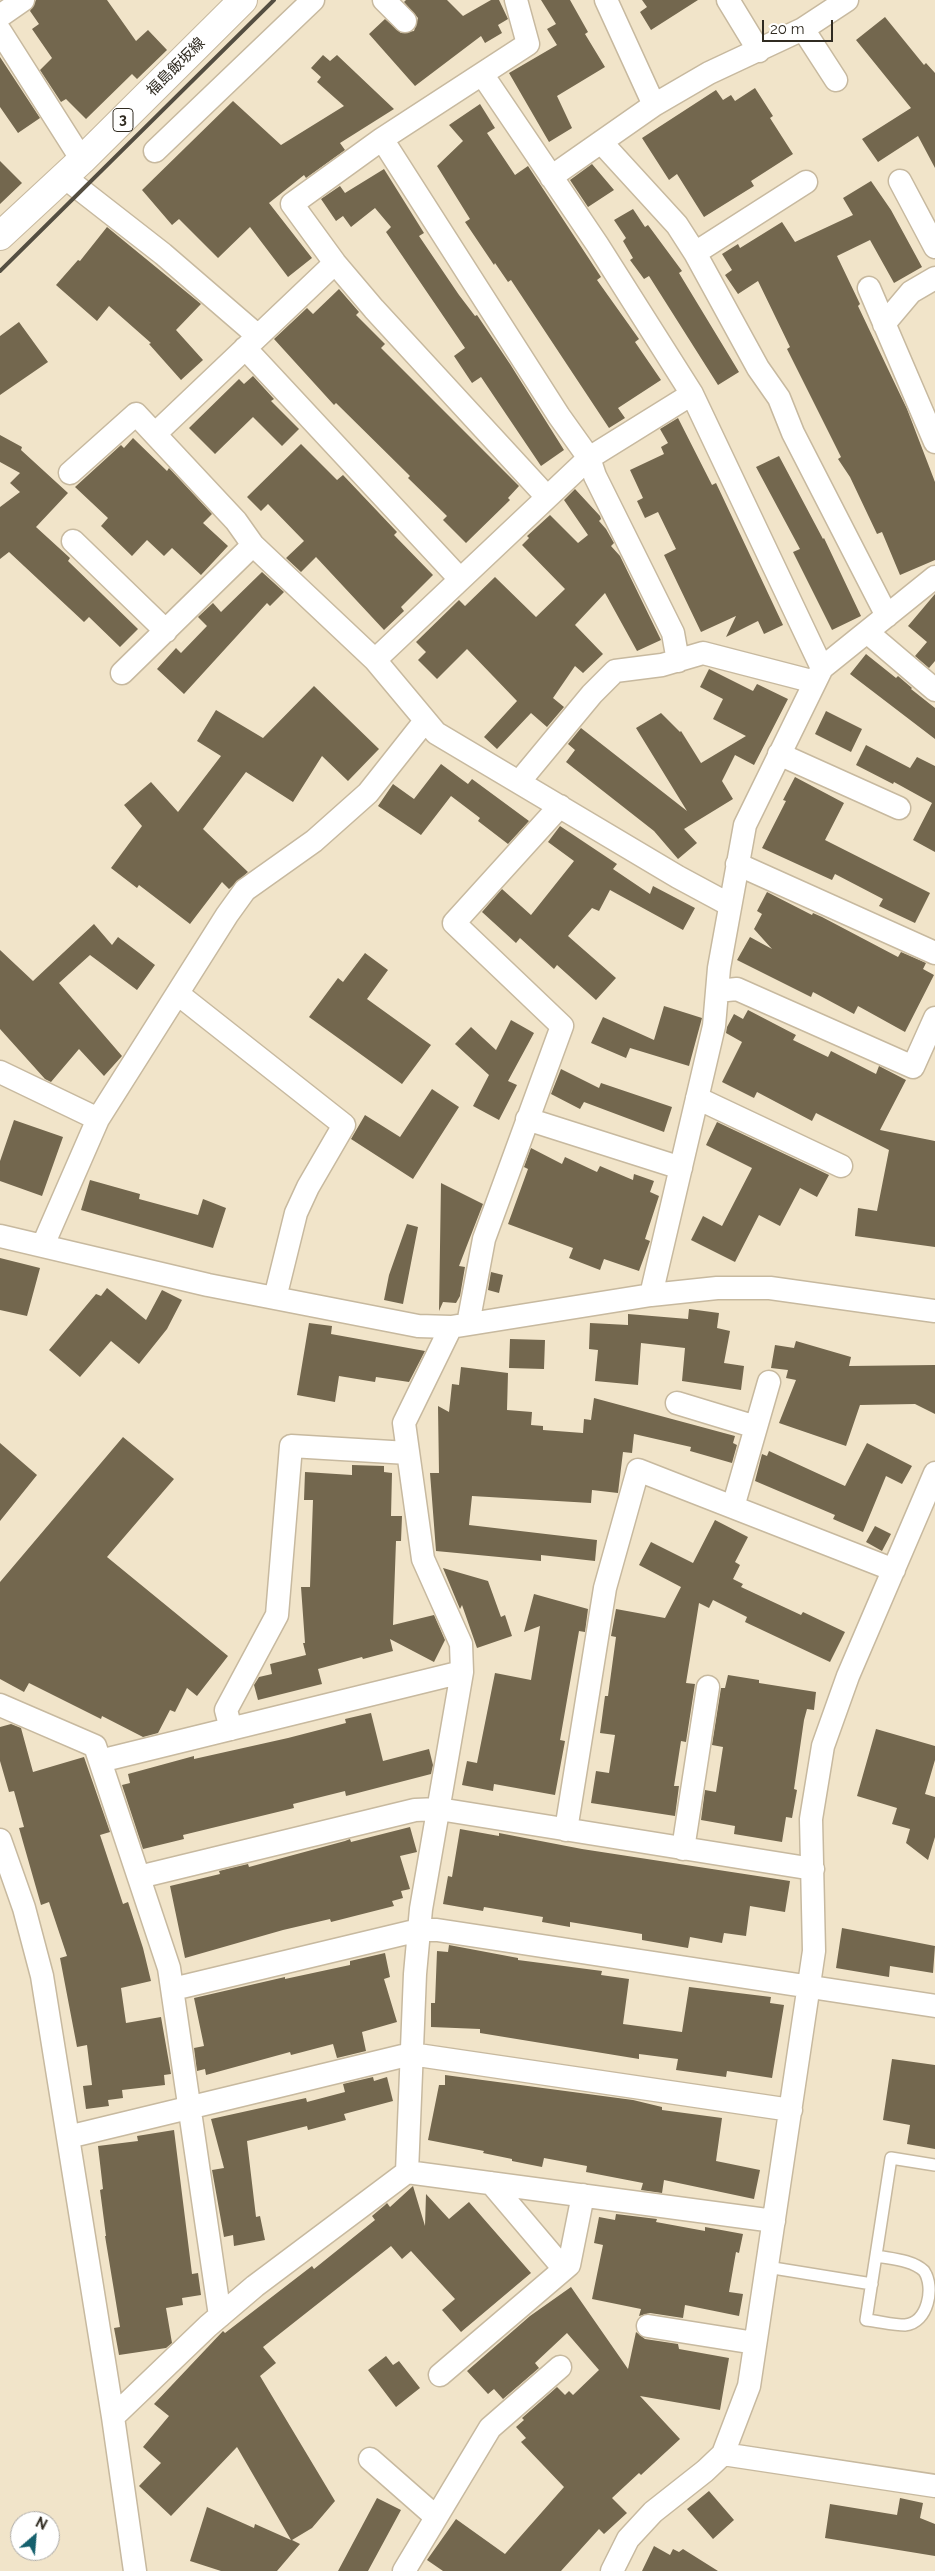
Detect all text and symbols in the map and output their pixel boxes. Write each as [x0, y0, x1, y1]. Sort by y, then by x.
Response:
scale bar [765, 10, 836, 42]
text: 20 m [770, 20, 805, 38]
street label: 福島飯坂線 [143, 34, 209, 100]
road number: 3 [113, 108, 133, 132]
north arrow [10, 2511, 60, 2561]
text: N [33, 2514, 50, 2533]

